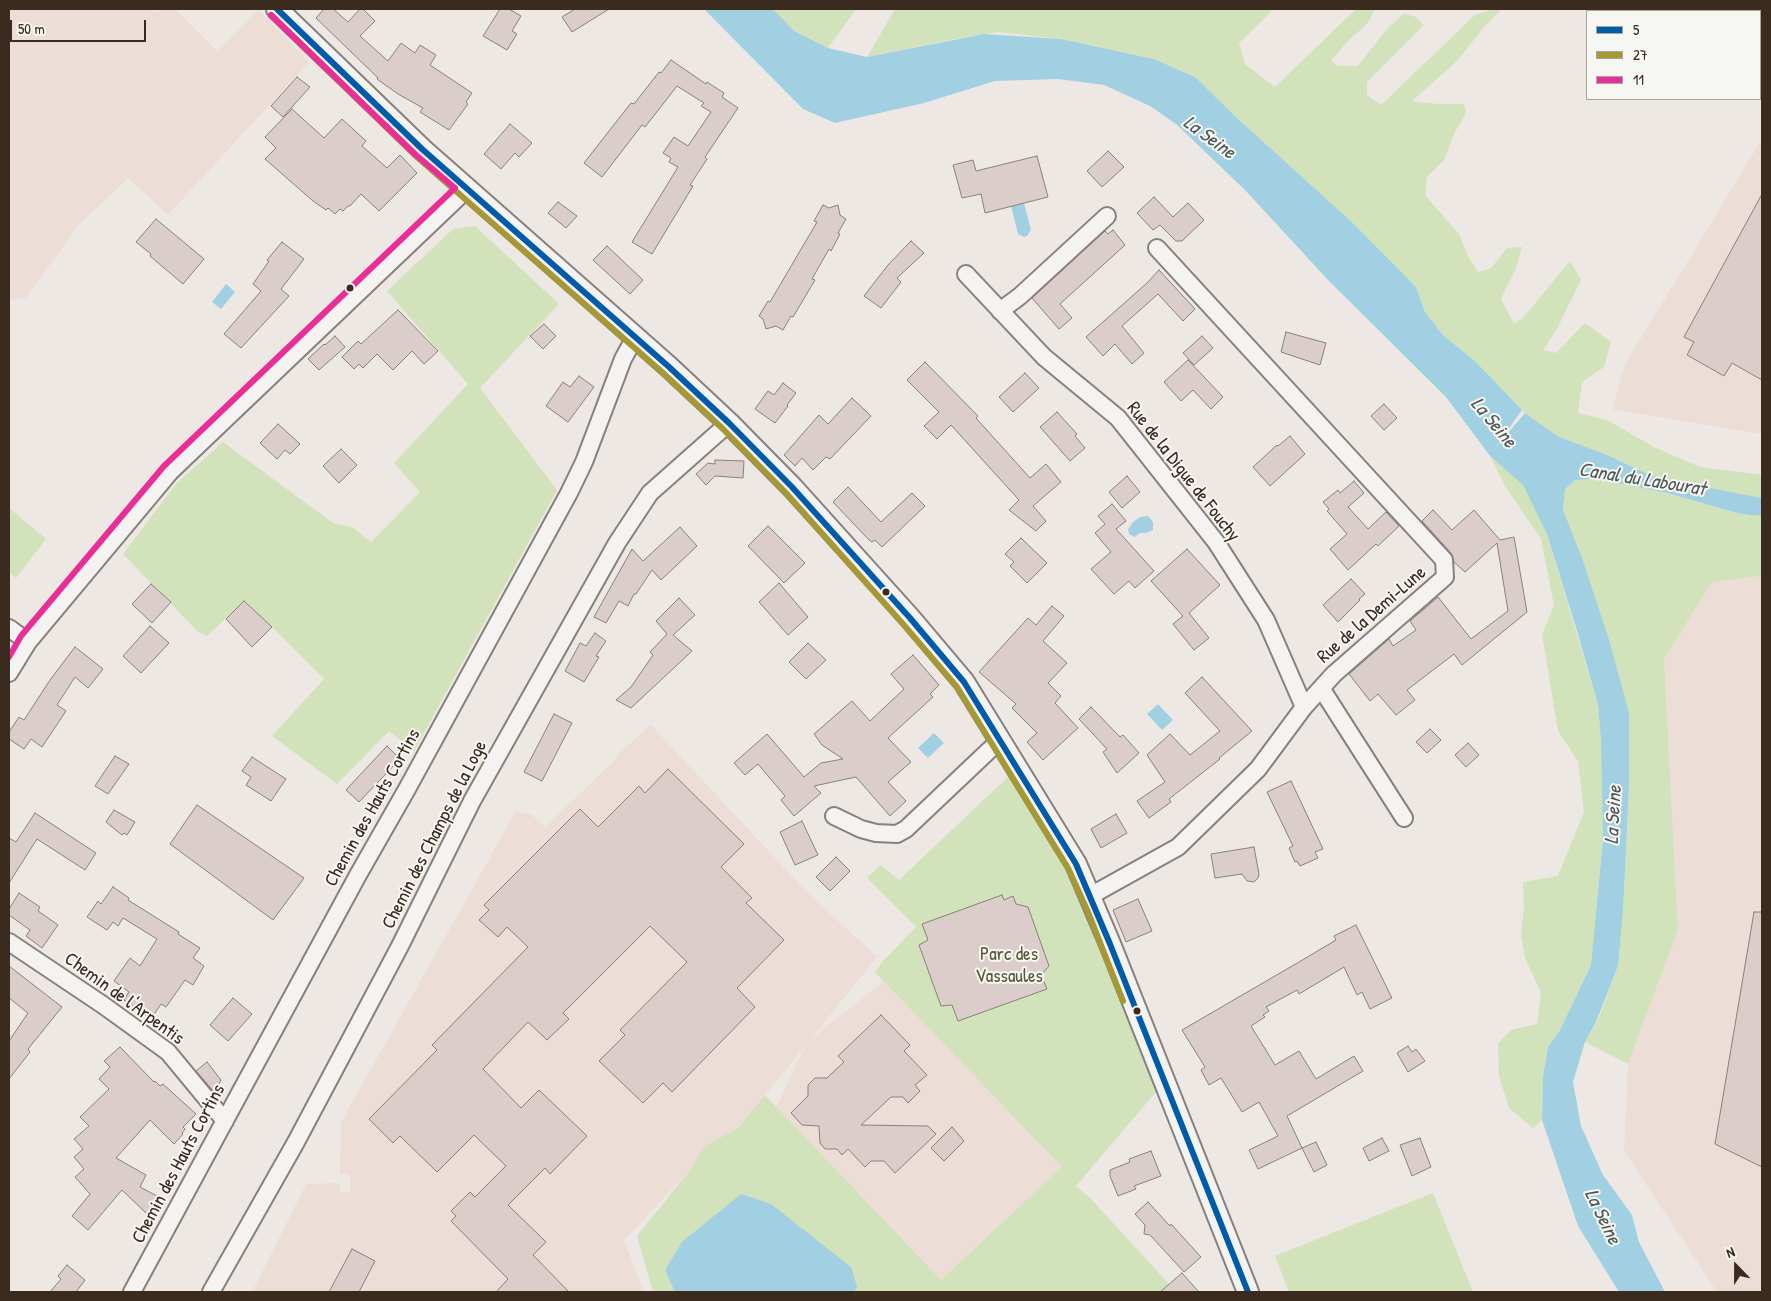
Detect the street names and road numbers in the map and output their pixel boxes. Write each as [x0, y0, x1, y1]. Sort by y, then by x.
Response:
street label: Rue de la Digue de Fouchy [1121, 398, 1245, 546]
street label: Rue de la Demi-Lune [1313, 562, 1431, 668]
street label: Chemin des Hauts Cortins [320, 725, 426, 891]
street label: Chemin des Champs de la Loge [378, 737, 492, 933]
street label: Chemin de l'Arpentis [60, 948, 188, 1050]
street label: Chemin des Hauts Cortins [127, 1081, 231, 1247]

